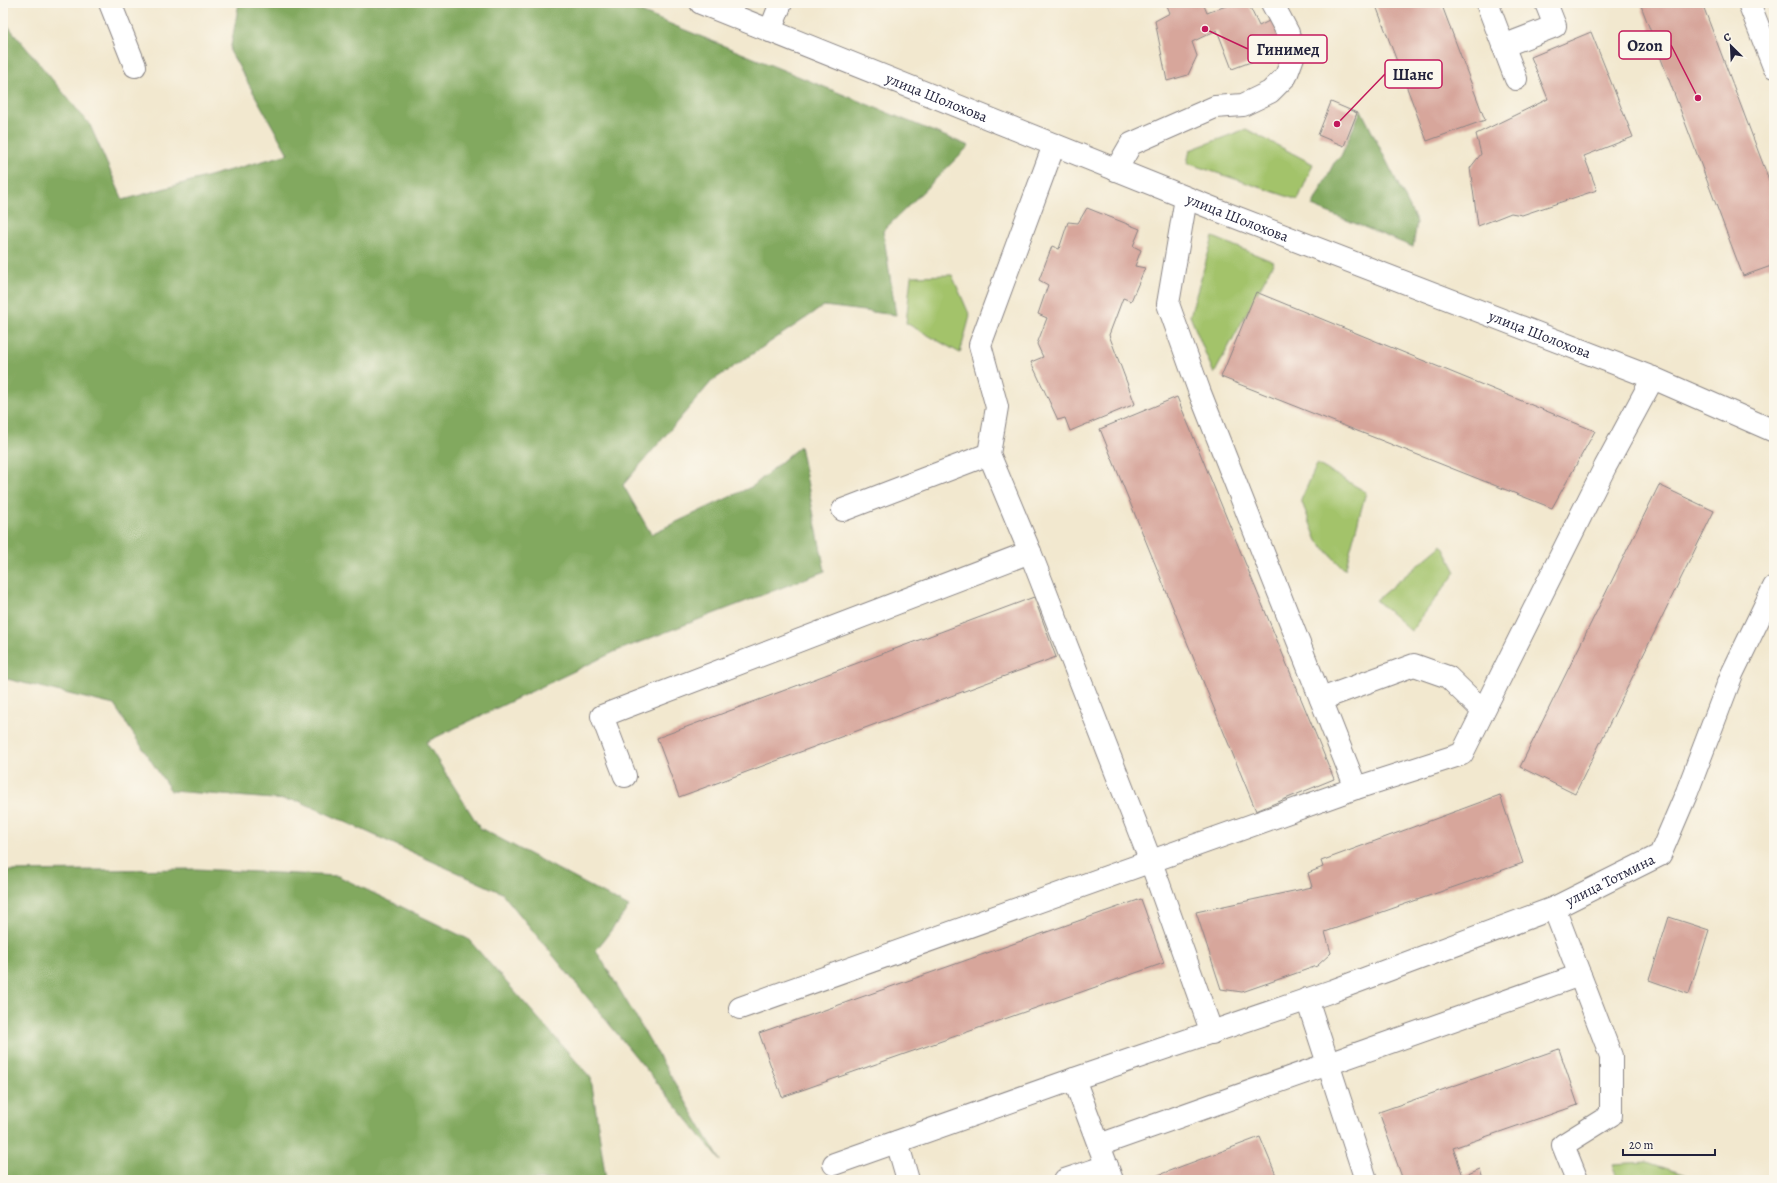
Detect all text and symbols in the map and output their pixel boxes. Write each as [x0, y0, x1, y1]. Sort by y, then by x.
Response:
north arrow [1711, 26, 1751, 66]
text: С [1721, 29, 1733, 46]
callout: Ozon [1619, 31, 1671, 59]
callout: Гинимед [1248, 35, 1327, 63]
text: Ozon [1627, 35, 1663, 57]
text: Гинимед [1257, 39, 1319, 61]
callout: Шанс [1385, 60, 1442, 88]
text: Шанс [1393, 64, 1434, 86]
street label: улица Шолохова [882, 68, 991, 127]
street label: улица Шолохова [1183, 188, 1292, 247]
street label: улица Шолохова [1485, 305, 1594, 363]
street label: улица Тотмина [1561, 849, 1658, 911]
scale bar [1623, 1131, 1715, 1157]
text: 20 m [1629, 1137, 1653, 1153]

